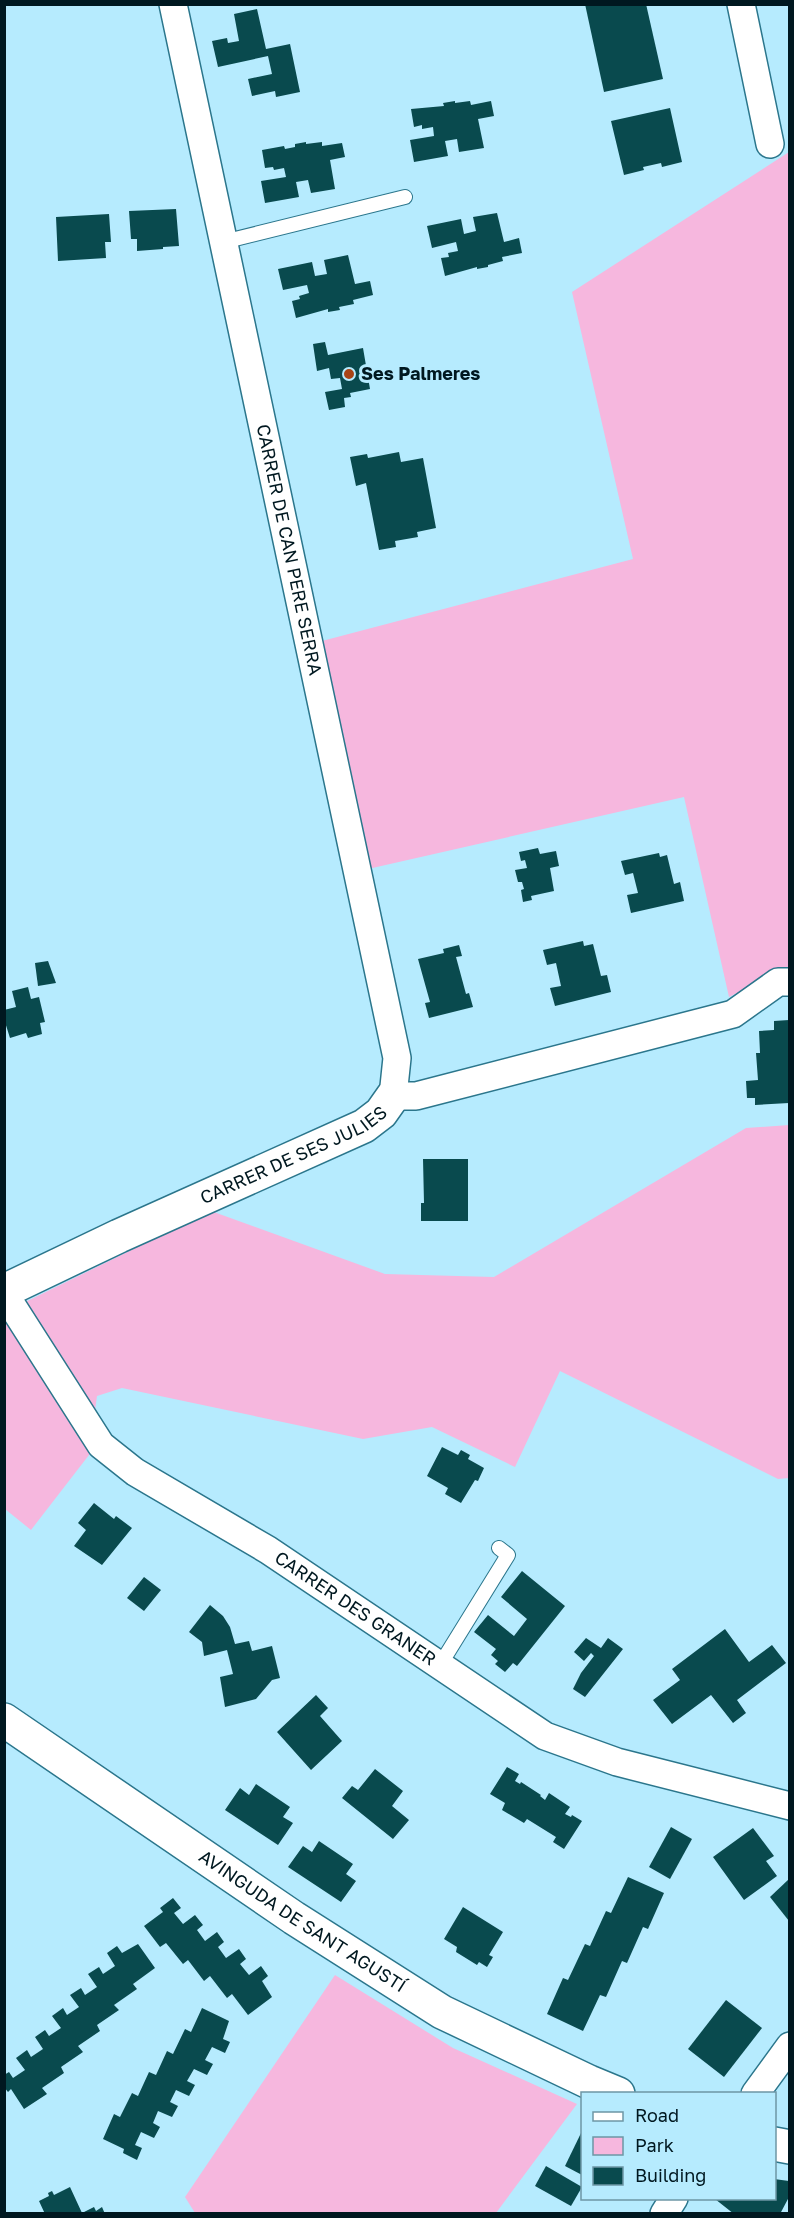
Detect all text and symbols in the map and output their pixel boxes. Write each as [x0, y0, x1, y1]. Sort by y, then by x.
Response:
place label: Ses Palmeres [361, 362, 480, 384]
marker: Ses Palmeres [342, 367, 356, 381]
street label: CARRER DE CAN PERE SERRA [253, 422, 327, 677]
street label: CARRER DE SES JULIES [196, 1101, 391, 1208]
street label: CARRER DES GRANER [271, 1546, 441, 1670]
street label: AVINGUDA DE SANT AGUSTÍ [195, 1845, 412, 1997]
legend [581, 2092, 776, 2200]
text: Road [635, 2104, 679, 2126]
text: Park [635, 2134, 674, 2156]
text: Building [635, 2164, 706, 2186]

